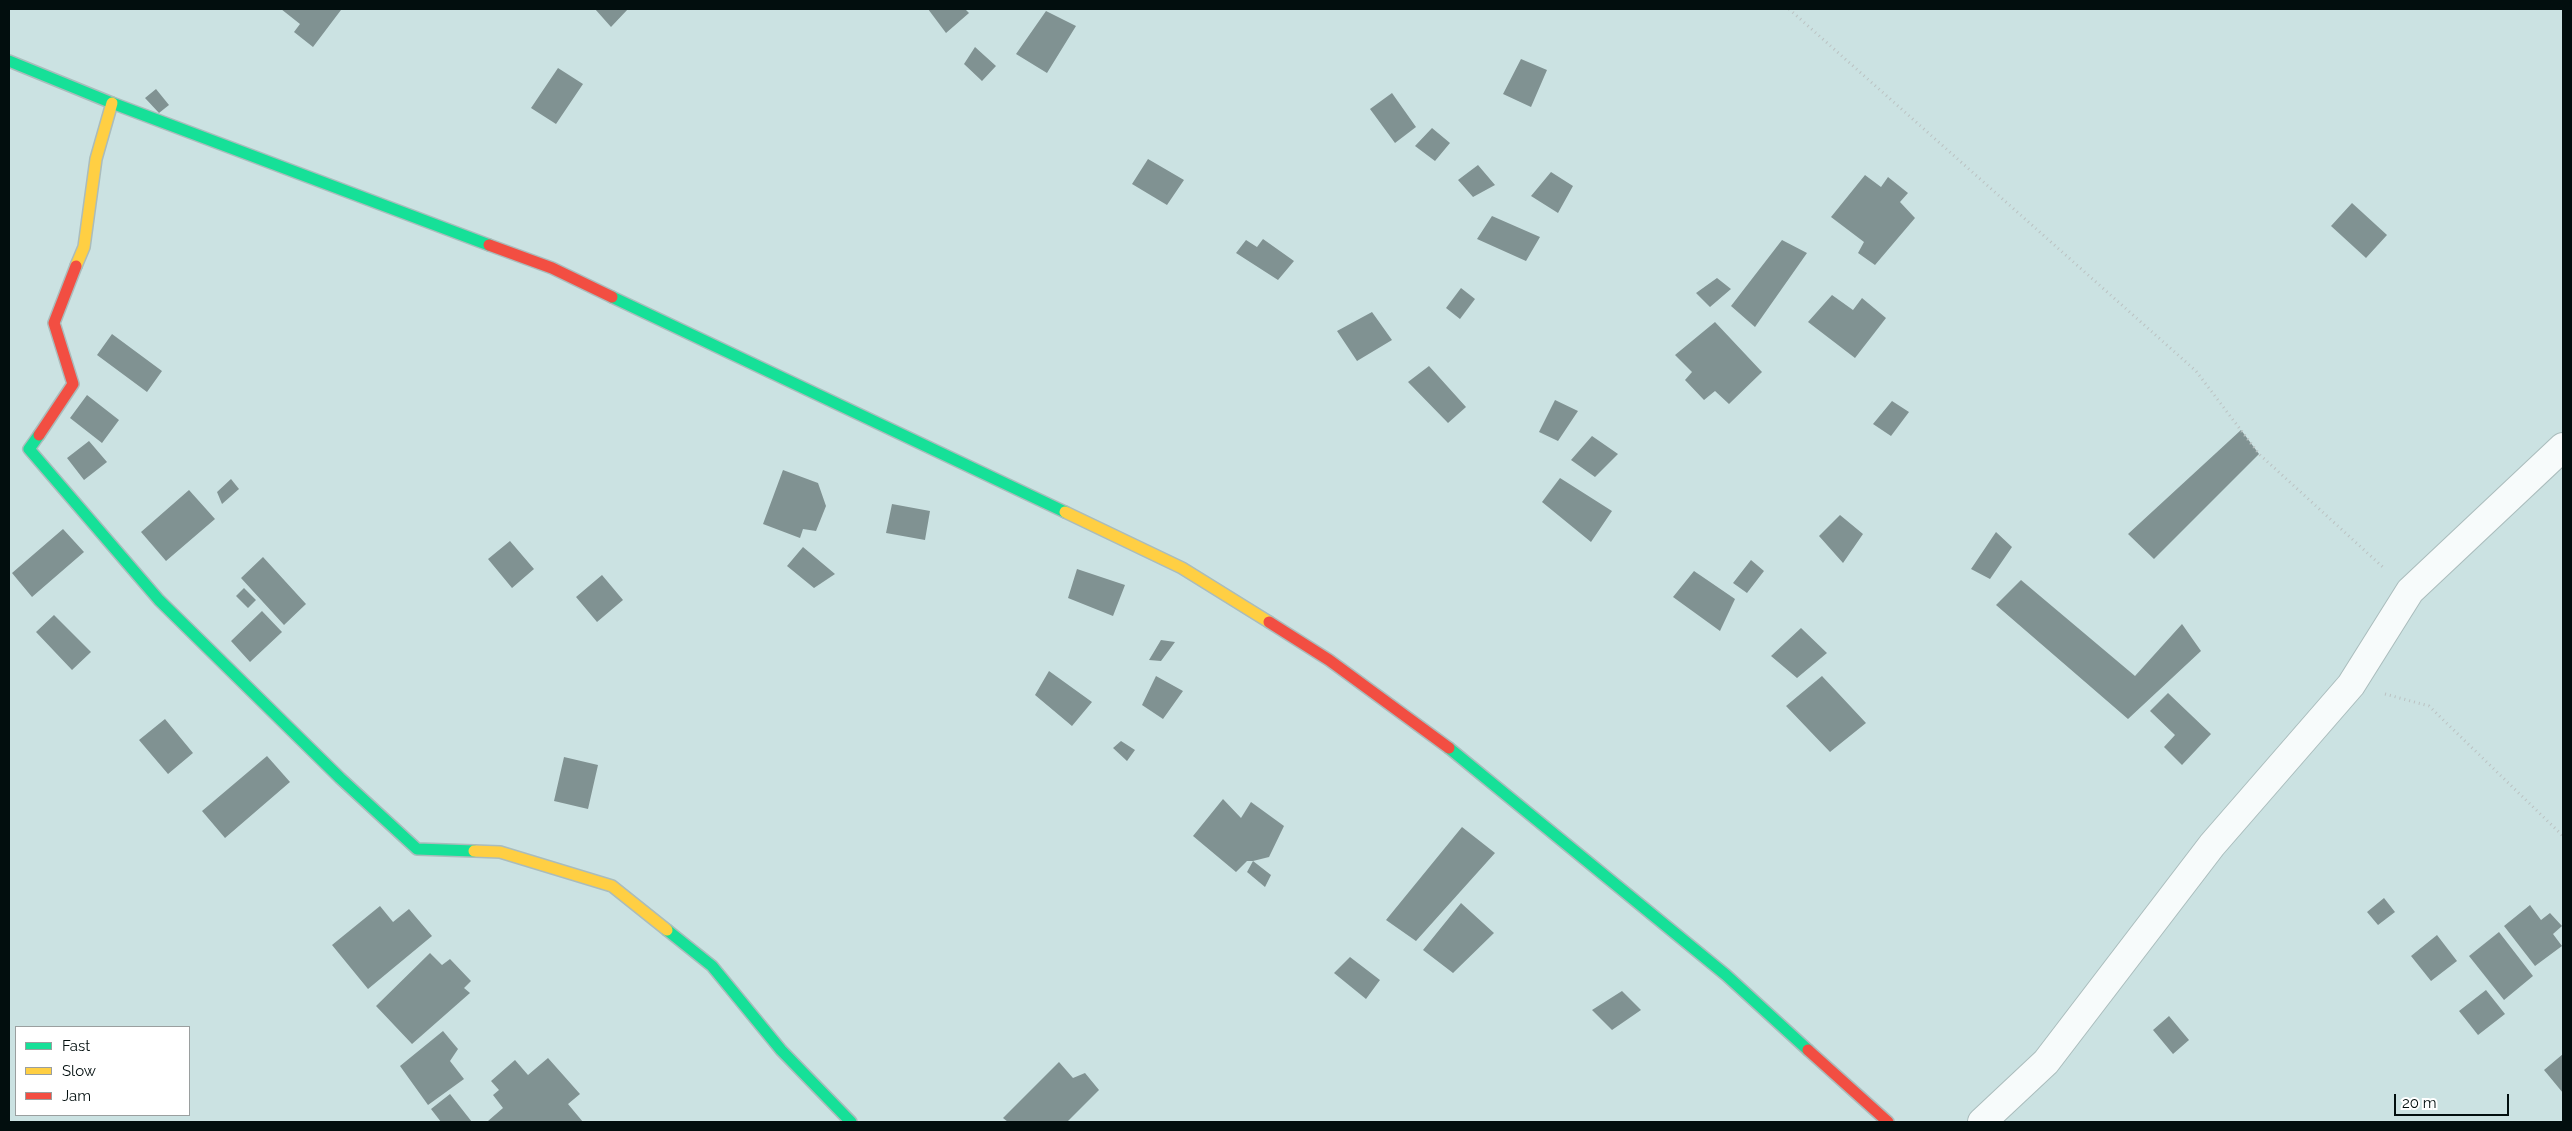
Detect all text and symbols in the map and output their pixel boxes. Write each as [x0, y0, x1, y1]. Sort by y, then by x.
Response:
legend [15, 1026, 190, 1116]
text: Fast [62, 1037, 90, 1055]
text: Slow [62, 1062, 96, 1080]
scale bar [2397, 1084, 2512, 1116]
text: Jam [62, 1087, 91, 1105]
text: 20 m [2402, 1094, 2437, 1112]

